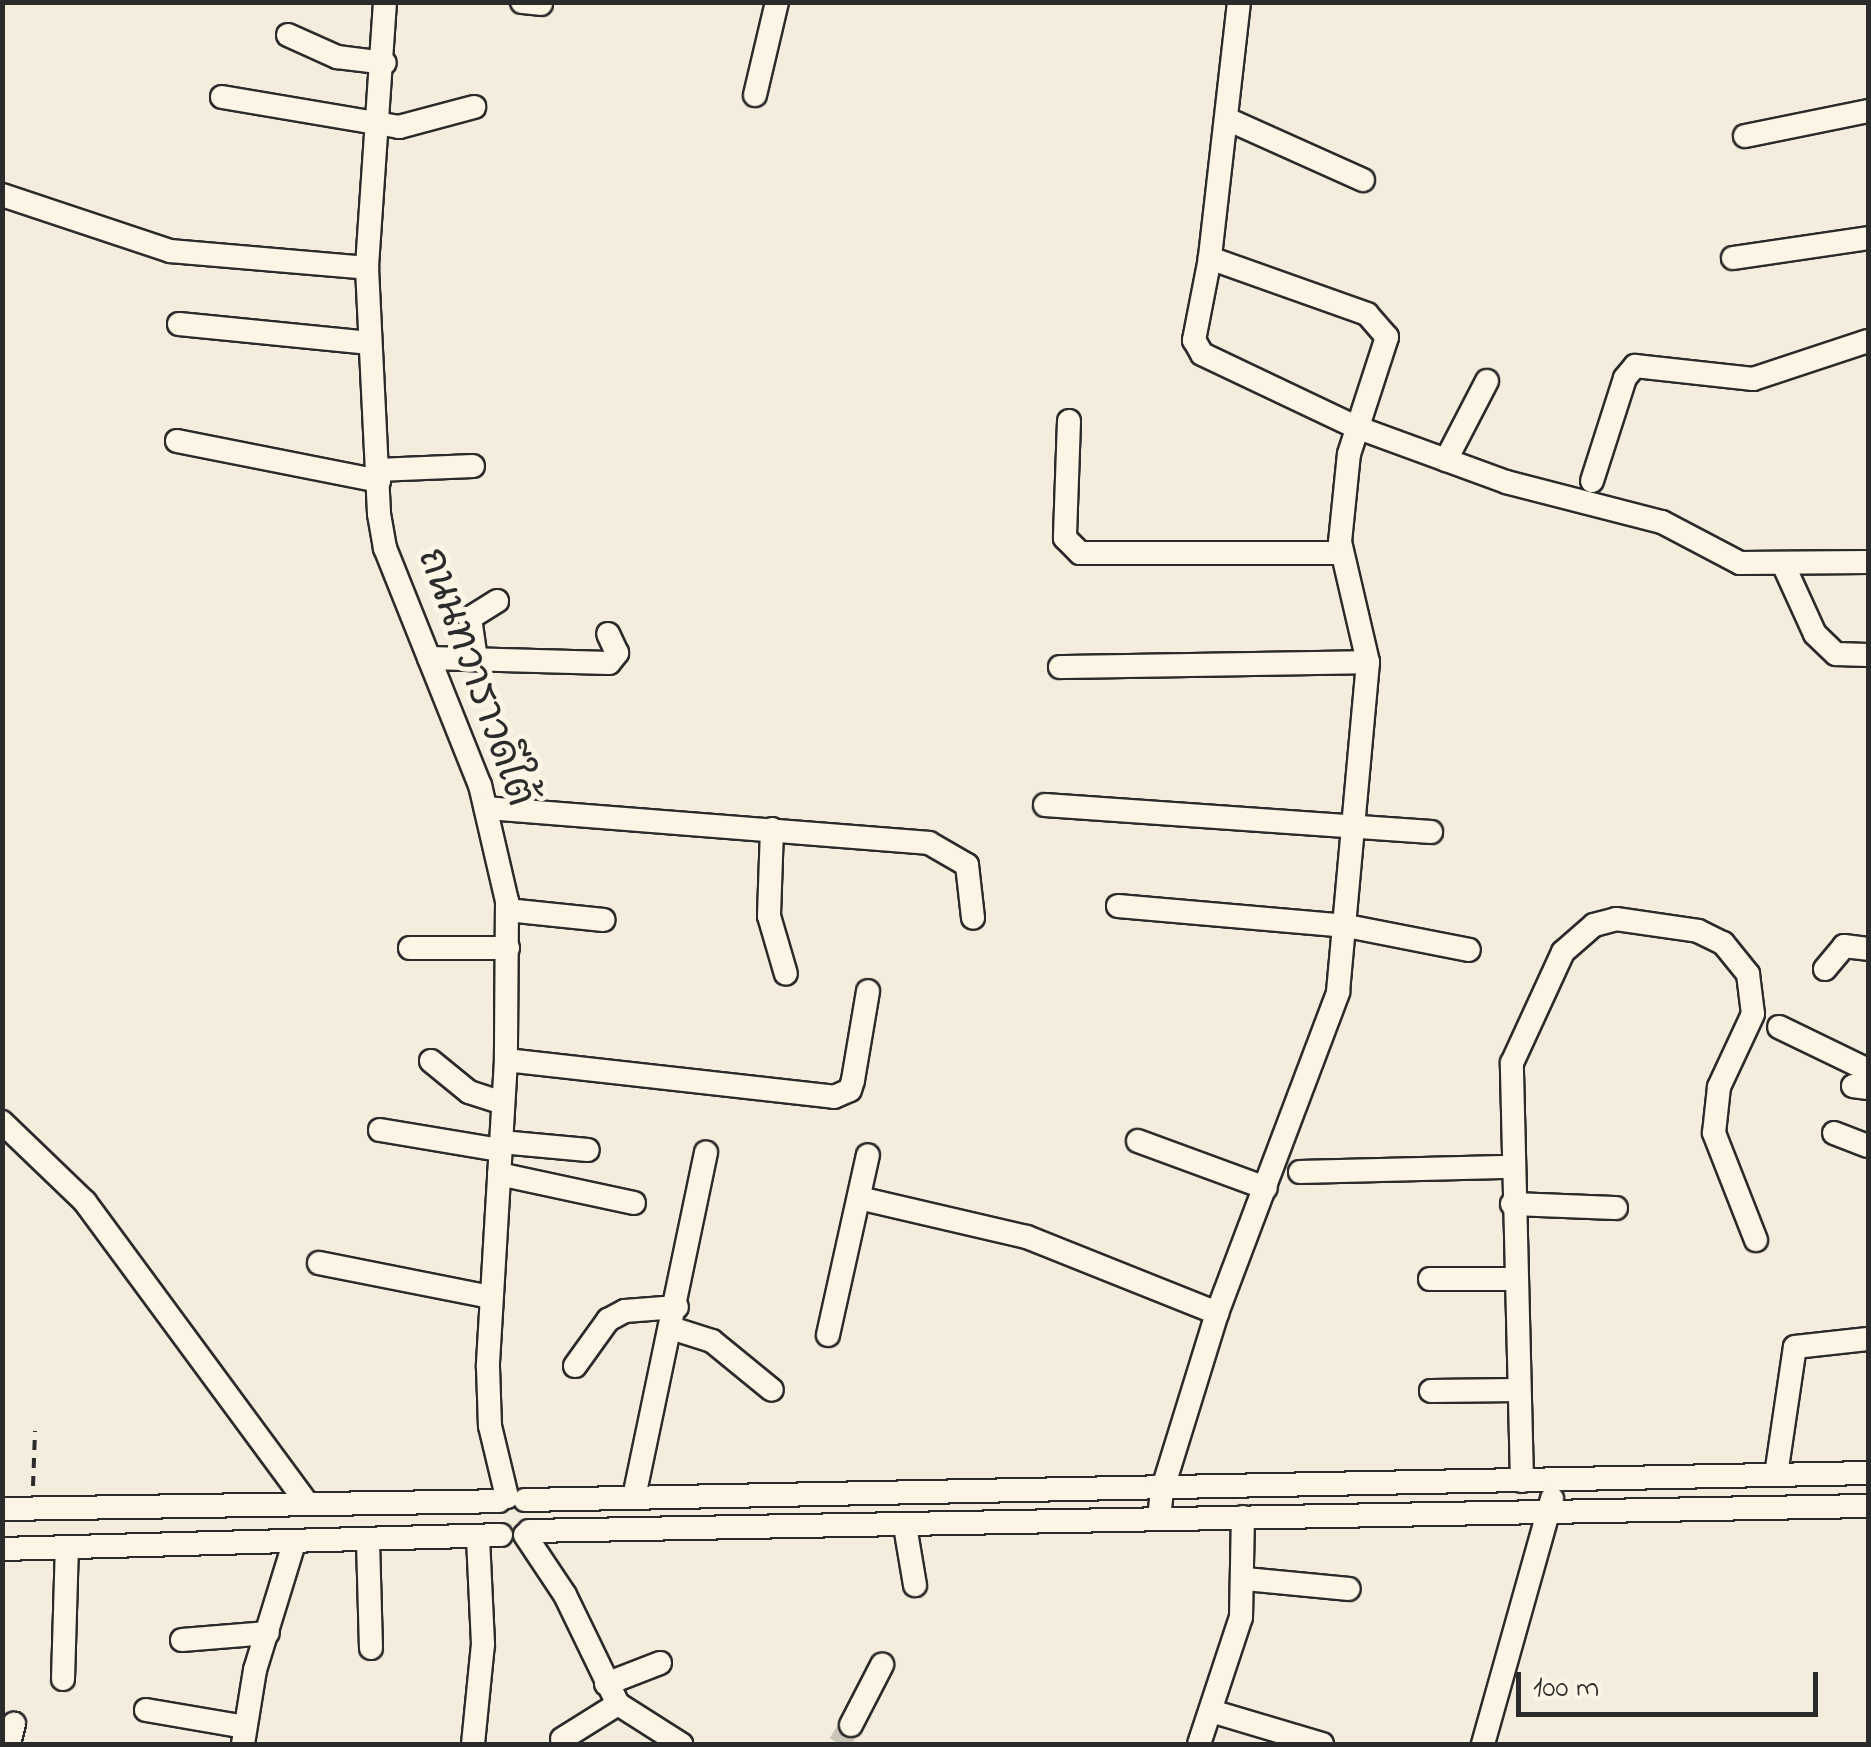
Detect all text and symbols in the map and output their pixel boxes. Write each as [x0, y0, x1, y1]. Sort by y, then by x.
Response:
street label: ถนนทวาราวดีใต้ [405, 542, 543, 814]
scale bar [1521, 1652, 1824, 1714]
text: 100 m [1533, 1667, 1599, 1711]

